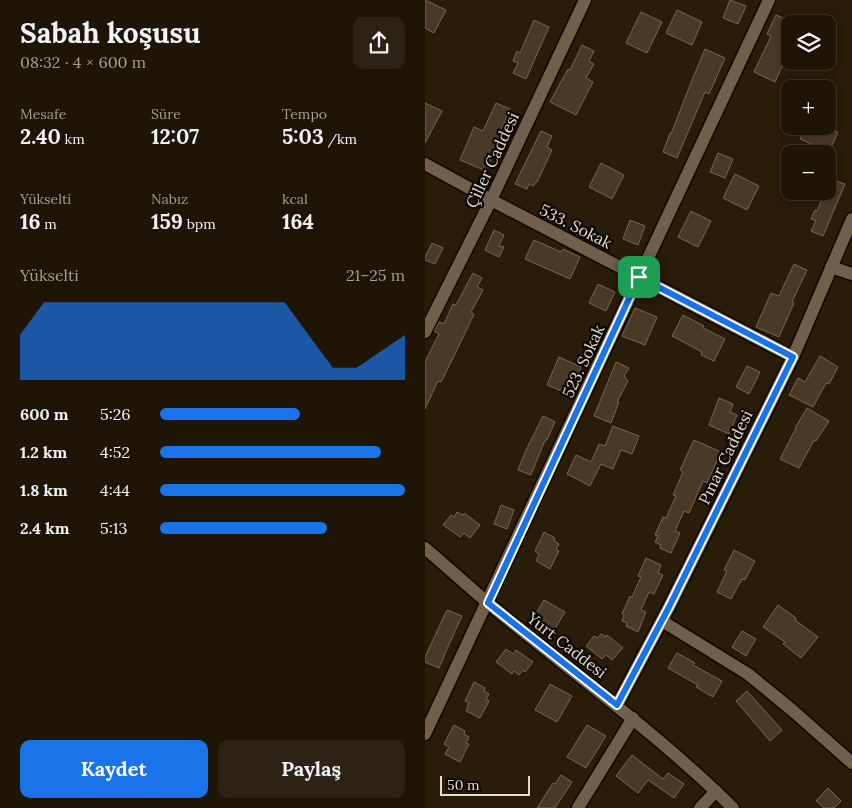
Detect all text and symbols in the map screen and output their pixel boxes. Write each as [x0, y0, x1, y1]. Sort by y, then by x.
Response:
text: Sabah koşusu [20, 15, 200, 51]
map controls [781, 15, 836, 200]
button: layers [781, 15, 836, 70]
button: share [353, 17, 405, 69]
text: 08:32 · 4 × 600 m [20, 52, 146, 72]
button: + [781, 80, 836, 135]
text: Mesafe [20, 105, 66, 123]
text: Süre [151, 105, 181, 123]
text: Tempo [282, 105, 327, 123]
street label: Çiller Caddesi [461, 109, 523, 211]
text: 2.40 [20, 123, 61, 150]
text: 12:07 [151, 123, 199, 150]
text: 5:03 [282, 123, 324, 150]
text: km [61, 130, 85, 148]
text: /km [324, 130, 357, 148]
button: − [781, 145, 836, 200]
text: Yükselti [20, 190, 71, 208]
text: Nabız [151, 190, 188, 208]
text: kcal [282, 190, 308, 208]
street label: 533. Sokak [536, 199, 616, 253]
text: 16 [20, 208, 41, 235]
text: 159 [151, 208, 183, 235]
text: 164 [282, 208, 314, 235]
text: m [41, 215, 57, 233]
text: bpm [183, 215, 216, 233]
pin [618, 256, 660, 298]
icon: arrive [625, 263, 653, 291]
text: Yükselti [20, 265, 79, 285]
text: 21–25 m [346, 265, 405, 285]
street label: 523. Sokak [557, 321, 609, 401]
text: 600 m [20, 404, 68, 424]
text: 5:26 [100, 404, 131, 424]
street label: Pınar Caddesi [694, 407, 756, 507]
text: 1.2 km [20, 442, 67, 462]
text: 4:52 [100, 442, 130, 462]
text: 1.8 km [20, 480, 68, 500]
text: 4:44 [100, 480, 130, 500]
text: 2.4 km [20, 518, 69, 538]
text: 5:13 [100, 518, 127, 538]
street label: Yurt Caddesi [522, 607, 611, 682]
button: Kaydet [20, 740, 208, 798]
button: Paylaş [218, 740, 405, 798]
scale bar [440, 773, 530, 796]
text: 50 m [447, 776, 480, 794]

